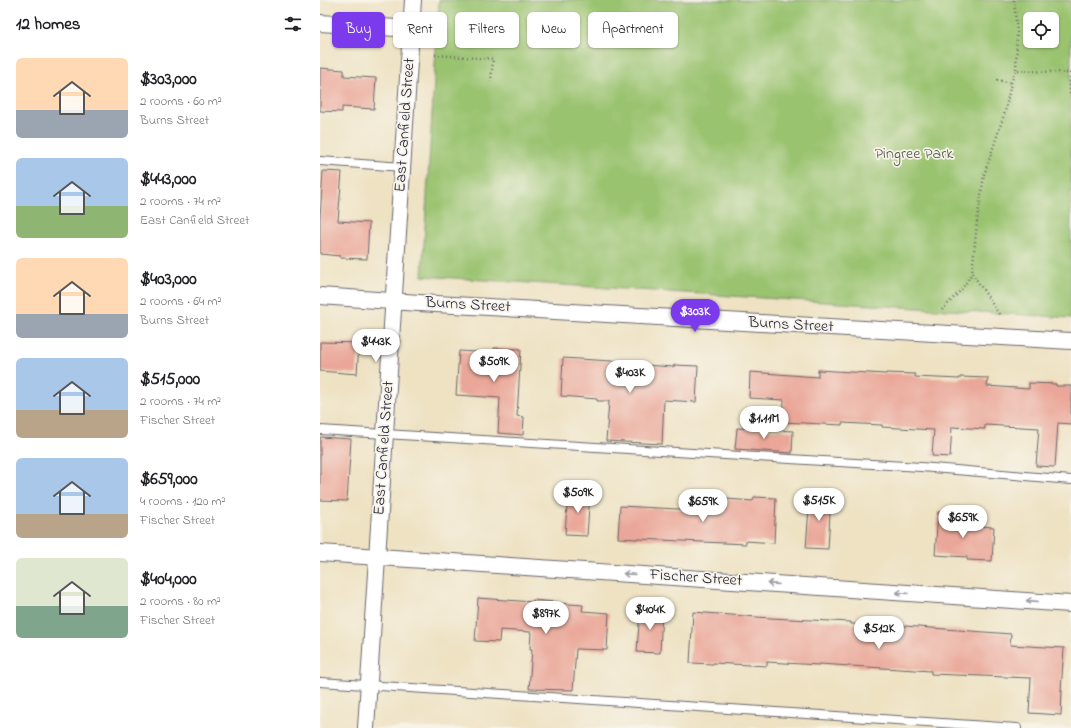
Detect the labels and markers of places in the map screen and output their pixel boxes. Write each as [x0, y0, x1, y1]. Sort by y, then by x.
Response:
pin: $303K [667, 299, 723, 333]
pin: $443K [348, 329, 404, 363]
pin: $509K [466, 349, 522, 383]
pin: $403K [602, 360, 658, 394]
pin: $1.11M [731, 406, 797, 440]
pin: $509K [550, 480, 606, 514]
pin: $515K [791, 488, 847, 522]
pin: $659K [675, 489, 731, 523]
pin: $659K [935, 505, 991, 539]
pin: $404K [622, 597, 678, 631]
pin: $897K [518, 601, 574, 635]
pin: $512K [851, 616, 907, 650]

